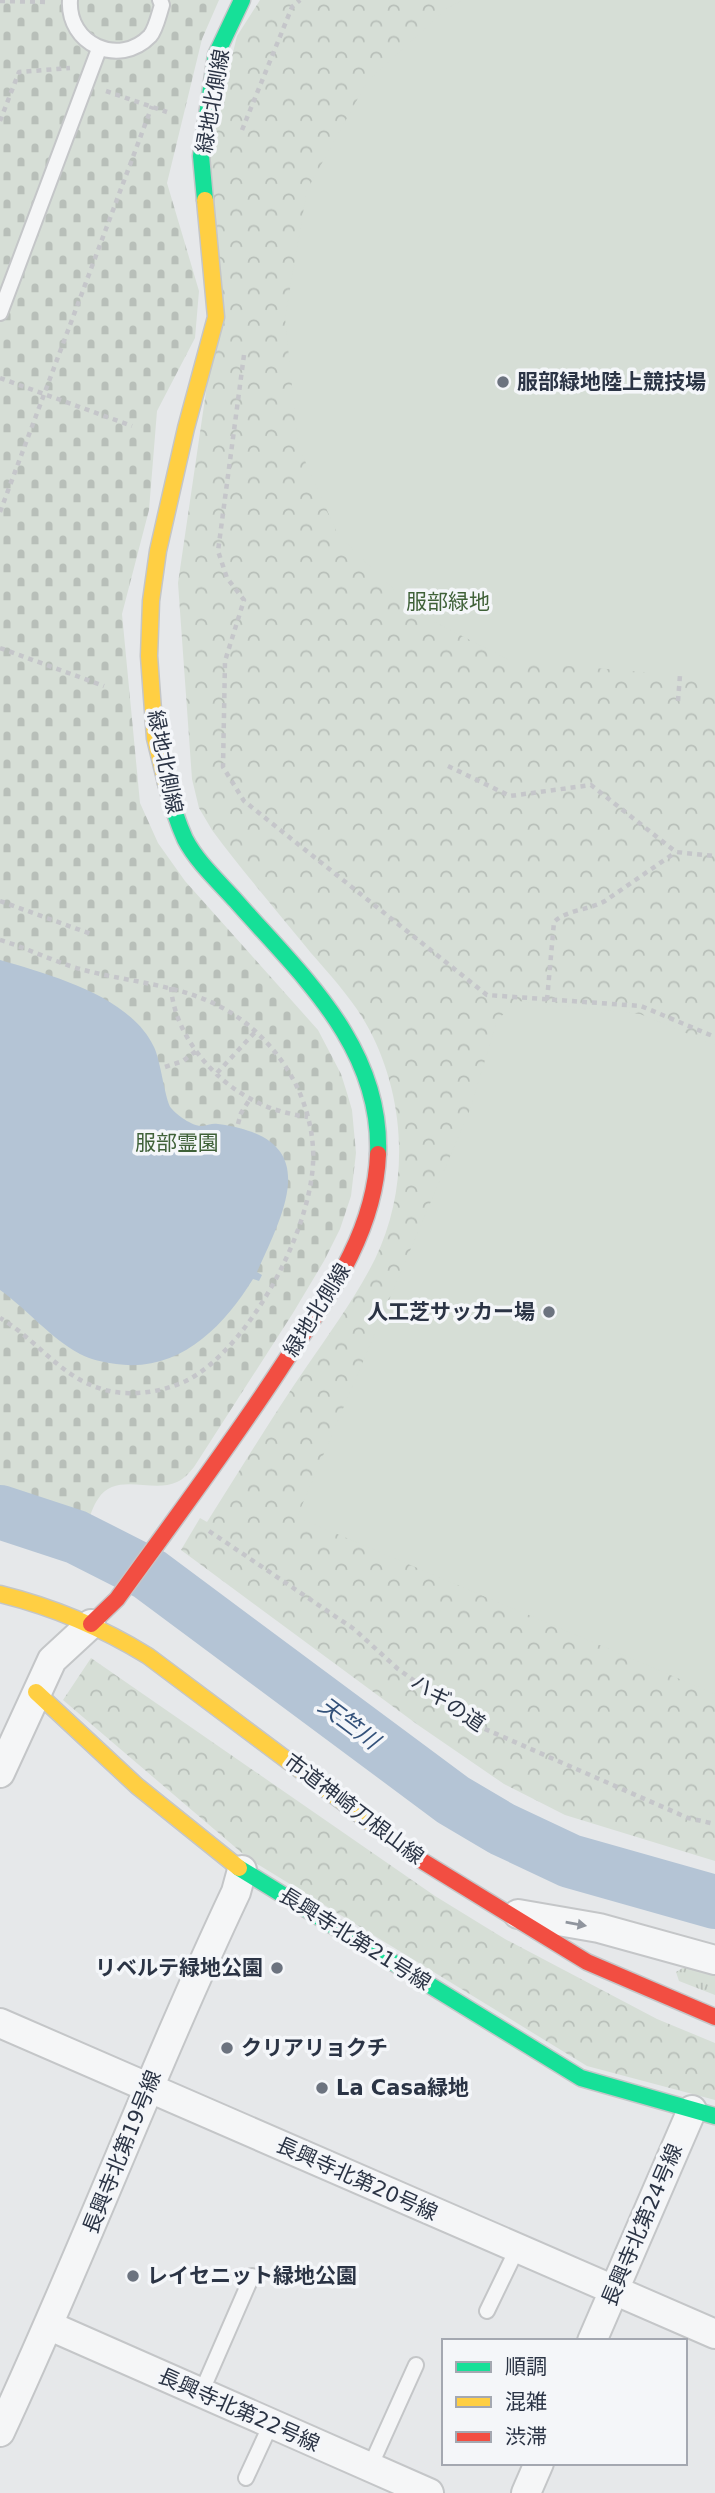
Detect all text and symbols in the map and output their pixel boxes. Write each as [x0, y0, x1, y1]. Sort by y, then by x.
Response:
street label: 緑地北側線 [192, 47, 234, 155]
place label: 服部緑地陸上競技場 [517, 370, 706, 394]
marker: 服部緑地陸上競技場 [495, 374, 511, 390]
park label: 服部緑地 [406, 590, 490, 614]
street label: 緑地北側線 [143, 708, 187, 816]
park label: 服部霊園 [135, 1131, 219, 1155]
street label: 緑地北側線 [279, 1259, 355, 1361]
place label: 人工芝サッカー場 [367, 1300, 535, 1324]
marker: 人工芝サッカー場 [541, 1304, 557, 1320]
street label: ハギの道 [406, 1670, 490, 1736]
water label: 天竺川 [314, 1692, 387, 1756]
street label: 市道神崎刀根山線 [280, 1749, 428, 1869]
street label: 長興寺北第21号線 [275, 1883, 435, 1995]
one-way arrow [565, 1919, 587, 1930]
place label: リベルテ緑地公園 [95, 1956, 263, 1980]
marker: リベルテ緑地公園 [269, 1960, 285, 1976]
place label: クリアリョクチ [241, 2036, 388, 2060]
marker: クリアリョクチ [219, 2040, 235, 2056]
street label: 長興寺北第19号線 [78, 2067, 166, 2237]
place label: La Casa緑地 [336, 2076, 469, 2100]
marker: La Casa緑地 [314, 2080, 330, 2096]
street label: 長興寺北第20号線 [273, 2133, 441, 2225]
street label: 長興寺北第24号線 [597, 2140, 687, 2310]
place label: レイセニット緑地公園 [147, 2264, 357, 2288]
marker: レイセニット緑地公園 [125, 2268, 141, 2284]
legend [442, 2339, 687, 2465]
text: 順調 [505, 2355, 547, 2379]
street label: 長興寺北第22号線 [155, 2364, 323, 2456]
text: 混雑 [505, 2390, 547, 2414]
text: 渋滞 [505, 2425, 547, 2449]

